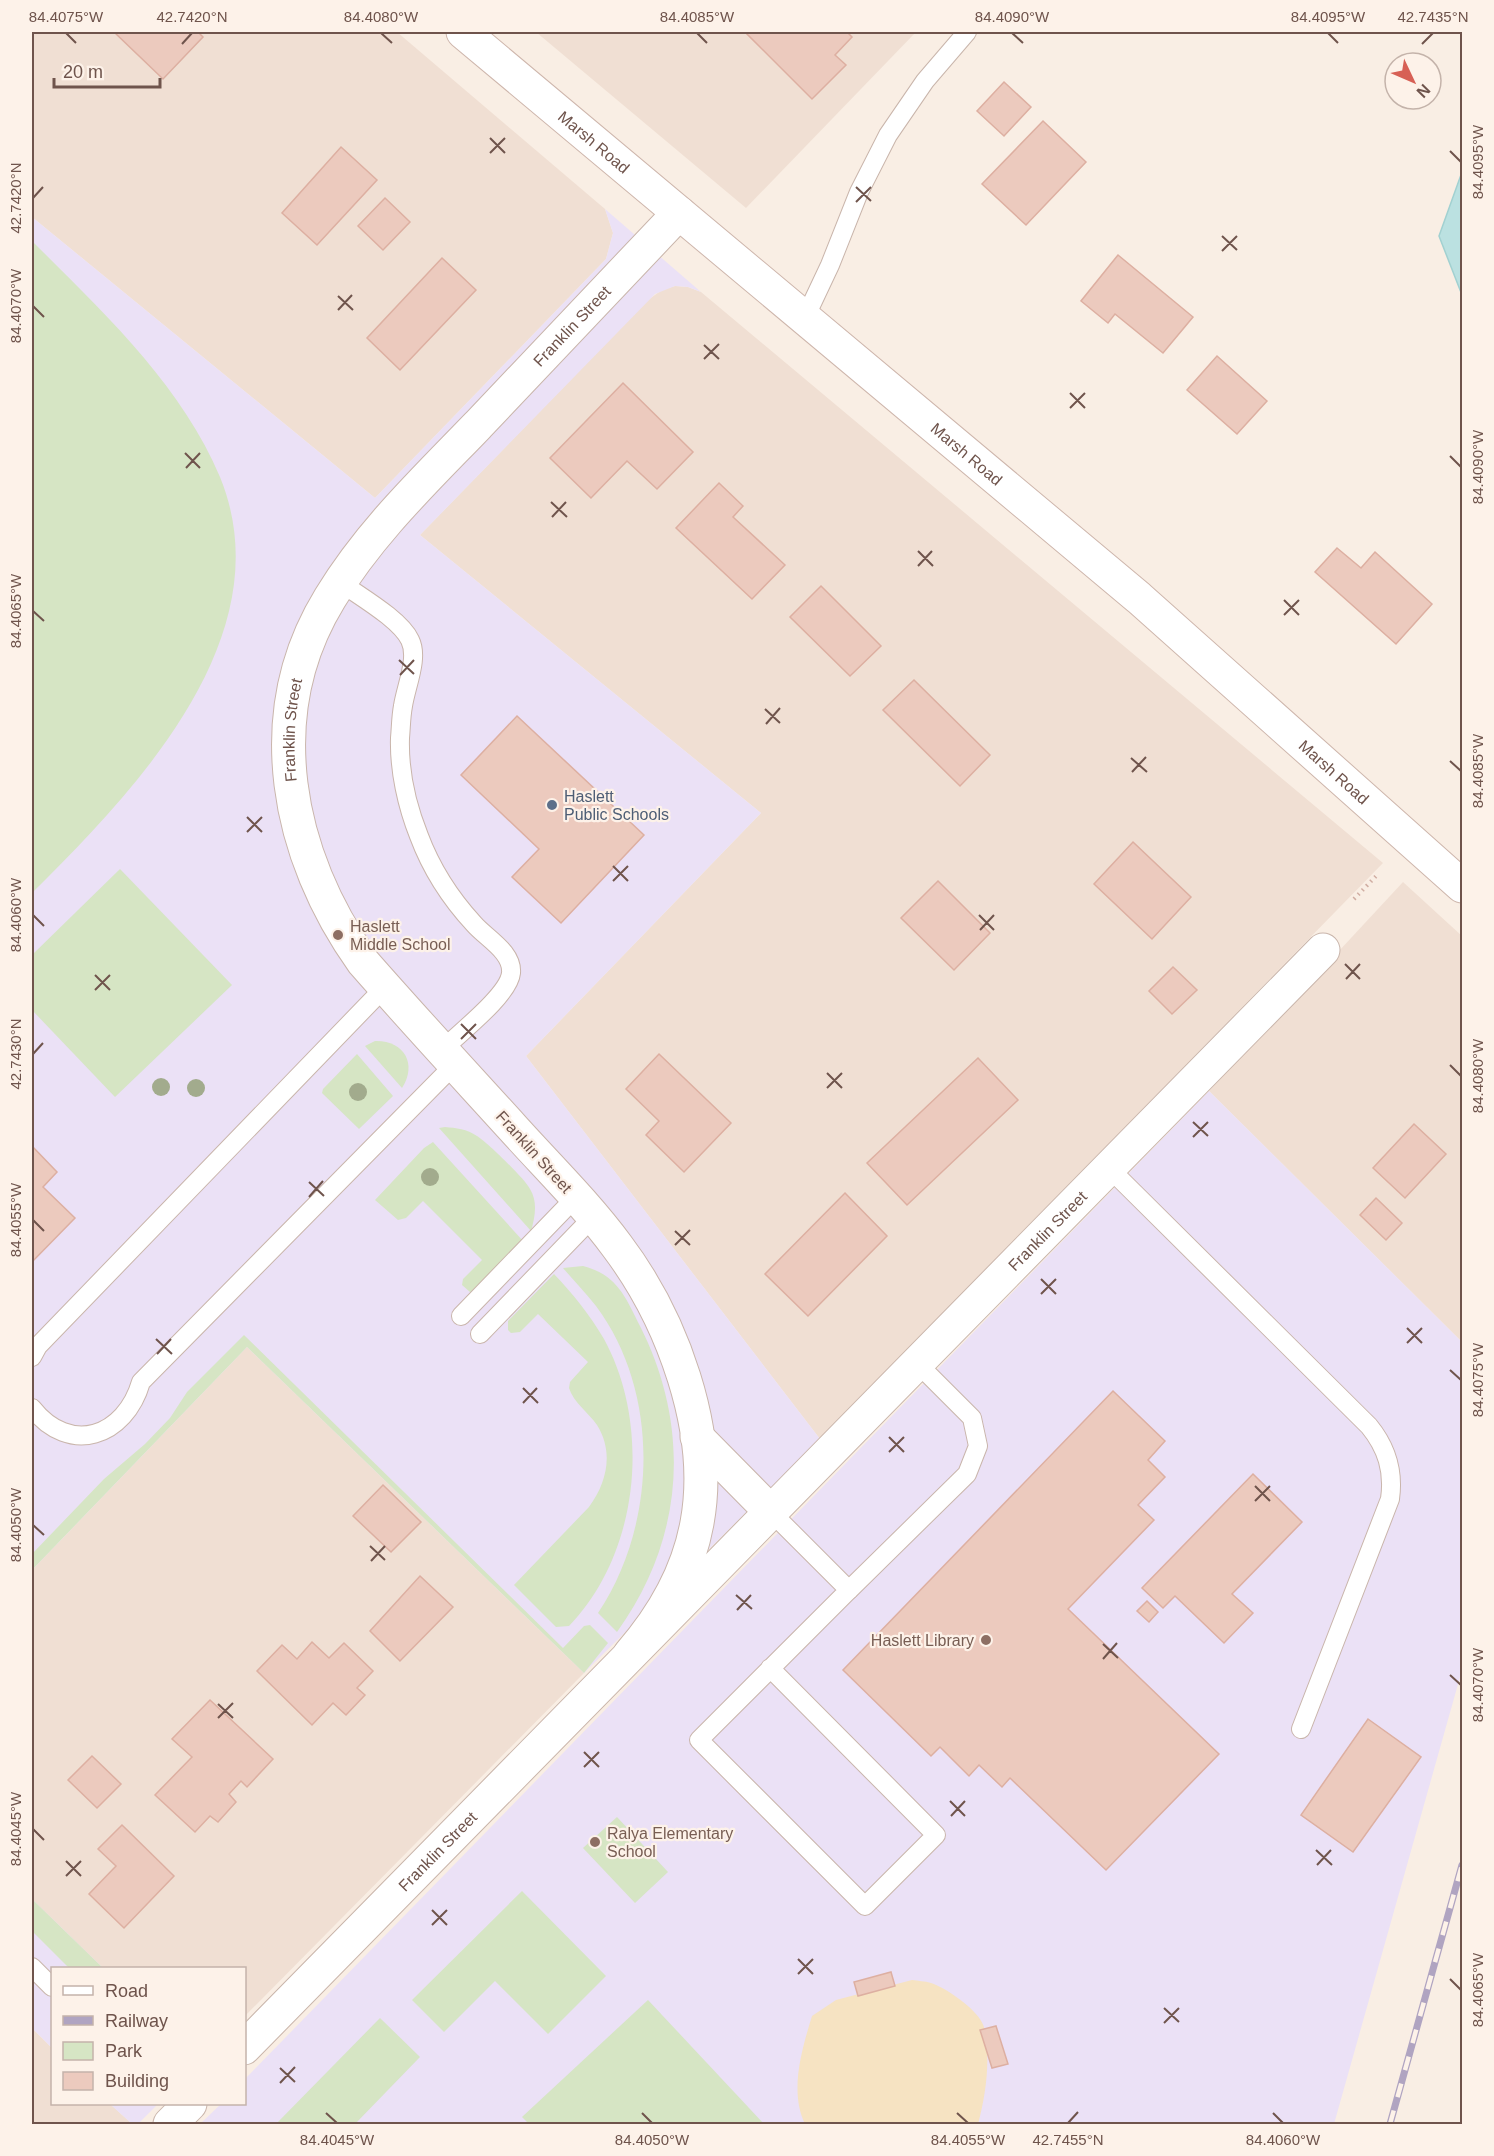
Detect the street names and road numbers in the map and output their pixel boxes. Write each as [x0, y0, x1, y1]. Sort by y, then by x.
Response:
street label: Marsh Road [555, 107, 633, 176]
street label: Franklin Street [530, 282, 614, 370]
street label: Marsh Road [928, 419, 1006, 488]
street label: Franklin Street [280, 676, 305, 783]
street label: Marsh Road [1296, 737, 1372, 807]
street label: Franklin Street [493, 1108, 575, 1197]
street label: Franklin Street [1005, 1187, 1090, 1274]
street label: Franklin Street [395, 1808, 480, 1894]

